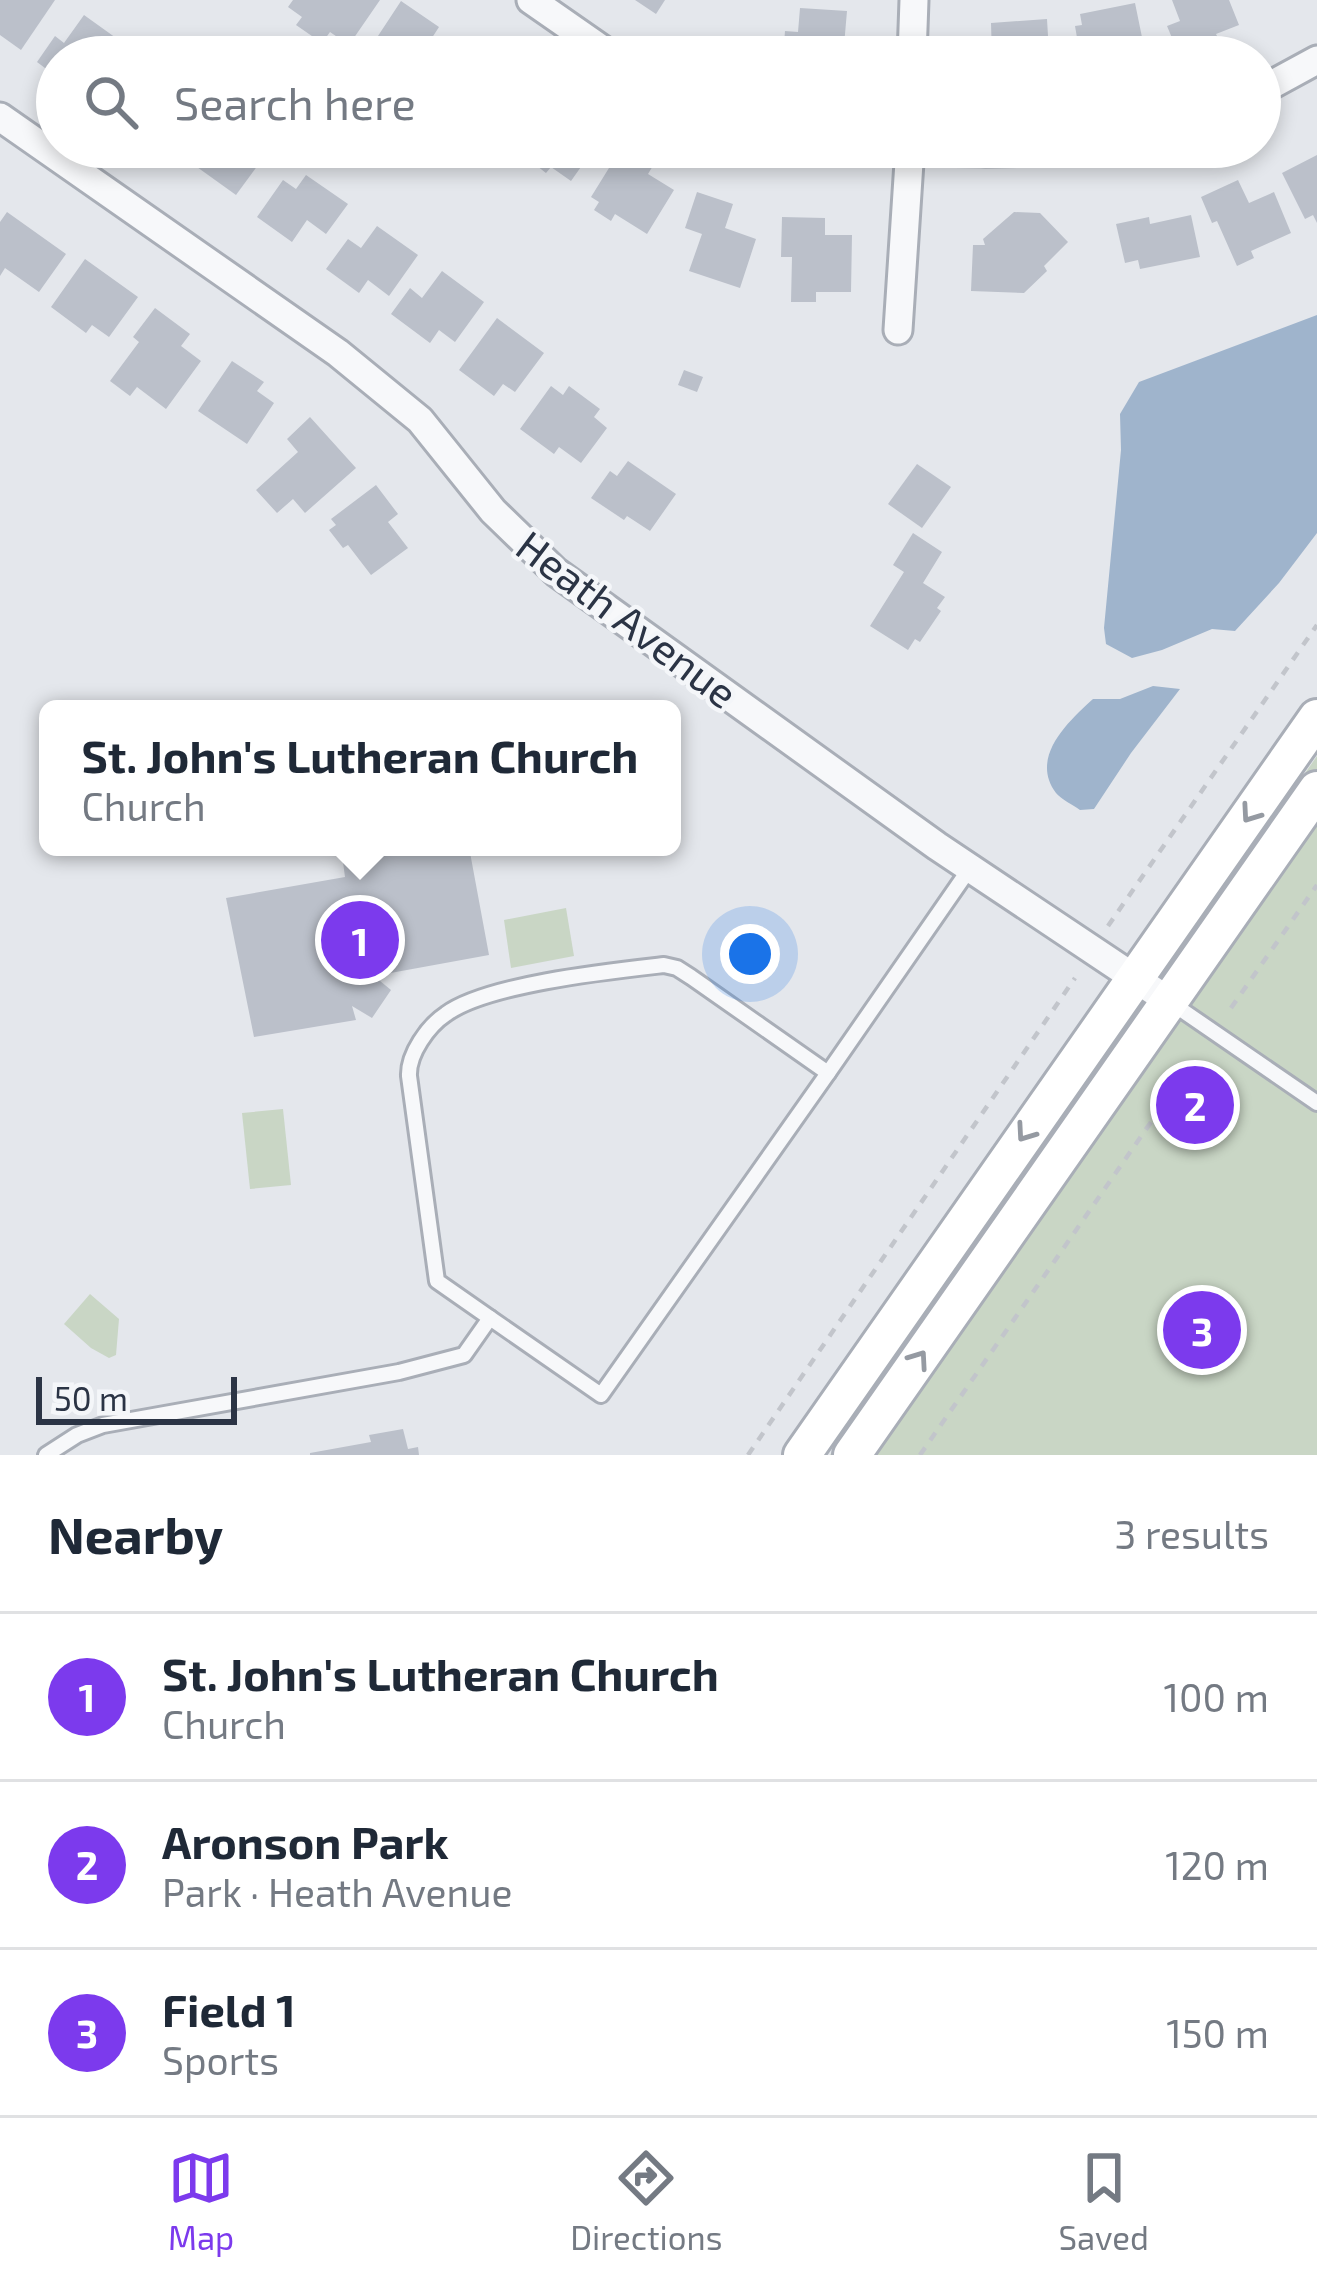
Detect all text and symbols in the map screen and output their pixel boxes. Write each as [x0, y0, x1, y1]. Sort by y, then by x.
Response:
search box [36, 36, 1281, 168]
icon: search [78, 69, 144, 135]
text: Search here [174, 75, 416, 129]
street label: Heath Avenue [508, 519, 748, 717]
popup [39, 700, 681, 856]
text: St. John's Lutheran Church [82, 728, 638, 782]
text: Church [82, 782, 206, 829]
one-way arrow [1242, 801, 1264, 823]
pin: 1 [321, 895, 399, 985]
your location [720, 924, 780, 984]
pin: 2 [1156, 1060, 1234, 1150]
one-way arrow [1017, 1120, 1039, 1142]
pin: 3 [1163, 1285, 1241, 1375]
one-way arrow [905, 1350, 927, 1372]
scale bar [36, 1371, 237, 1424]
text: 50 m [54, 1378, 128, 1418]
text: Nearby [48, 1503, 223, 1564]
text: 3 results [1115, 1510, 1269, 1557]
text: St. John's Lutheran Church [162, 1646, 719, 1700]
text: 1 [79, 1673, 95, 1720]
text: 100 m [1164, 1673, 1269, 1720]
text: Church [162, 1700, 286, 1747]
text: Aronson Park [162, 1814, 449, 1868]
text: 2 [76, 1841, 98, 1888]
text: 120 m [1165, 1841, 1269, 1888]
text: Park · Heath Avenue [162, 1868, 512, 1915]
text: Field 1 [162, 1982, 296, 2036]
text: 3 [76, 2009, 98, 2056]
text: 150 m [1166, 2009, 1269, 2056]
text: Sports [162, 2036, 279, 2083]
tab: Map [168, 2145, 234, 2257]
tab: Directions [570, 2145, 722, 2257]
tab: Saved [1058, 2145, 1149, 2257]

